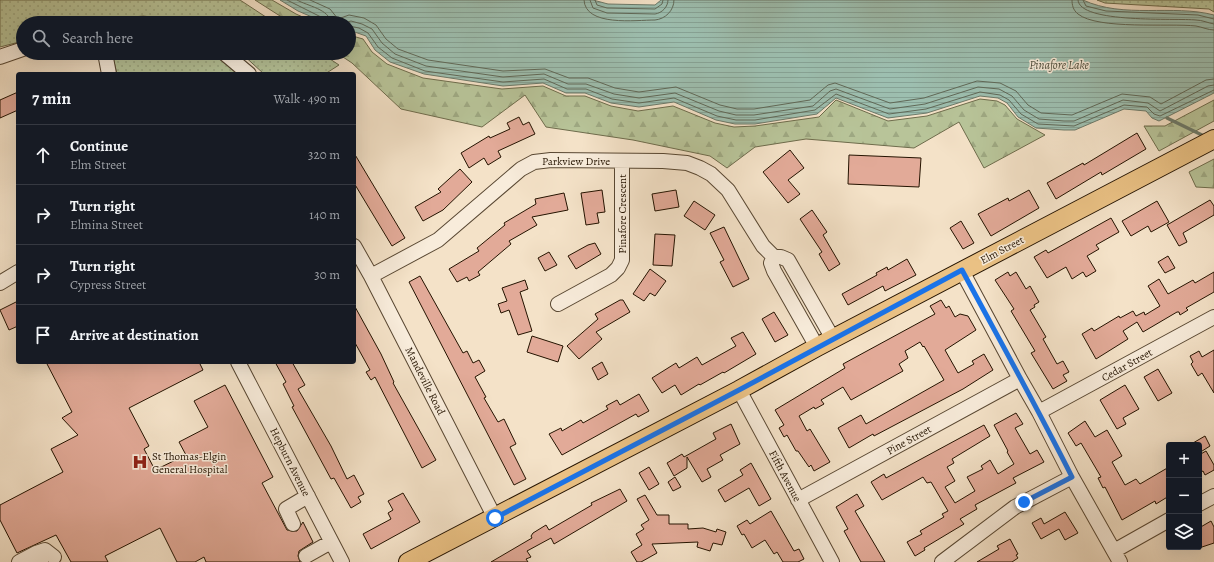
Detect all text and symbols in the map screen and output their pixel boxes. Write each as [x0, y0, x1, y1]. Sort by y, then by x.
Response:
search box [16, 16, 356, 60]
icon: search [30, 27, 52, 49]
text: Search here [62, 28, 133, 48]
water label: Pinafore Lake [1029, 57, 1090, 73]
text: 7 min [32, 87, 71, 110]
text: Walk · 490 m [273, 90, 340, 107]
text: Continue [70, 136, 128, 156]
icon: ahead [32, 144, 54, 166]
text: 320 m [308, 146, 340, 163]
street label: Parkview Drive [542, 154, 610, 169]
text: Elm Street [70, 156, 126, 173]
street label: Pinafore Crescent [615, 174, 630, 254]
text: Turn right [70, 196, 135, 216]
icon: right [32, 204, 54, 226]
text: 140 m [309, 206, 340, 223]
text: Elmina Street [70, 216, 143, 233]
street label: Elm Street [977, 232, 1027, 268]
text: Turn right [70, 256, 135, 276]
icon: right [32, 264, 54, 286]
text: 30 m [314, 266, 340, 283]
text: Cypress Street [70, 276, 146, 293]
icon: arrive [32, 324, 54, 346]
text: Arrive at destination [70, 325, 199, 345]
street label: Mandeville Road [401, 344, 449, 418]
street label: Cedar Street [1099, 345, 1155, 385]
street label: Pine Street [884, 421, 934, 458]
street label: Hepburn Avenue [266, 425, 314, 499]
map controls [1166, 442, 1202, 550]
button: + [1166, 442, 1202, 478]
street label: Fifth Avenue [765, 448, 805, 505]
place label: St Thomas-Elgin General Hospital [152, 449, 228, 477]
hospital icon: St Thomas-Elgin General Hospital [131, 453, 149, 471]
button: − [1166, 478, 1202, 514]
route end [1015, 493, 1033, 511]
route start [486, 509, 504, 527]
button: layers [1166, 514, 1202, 550]

